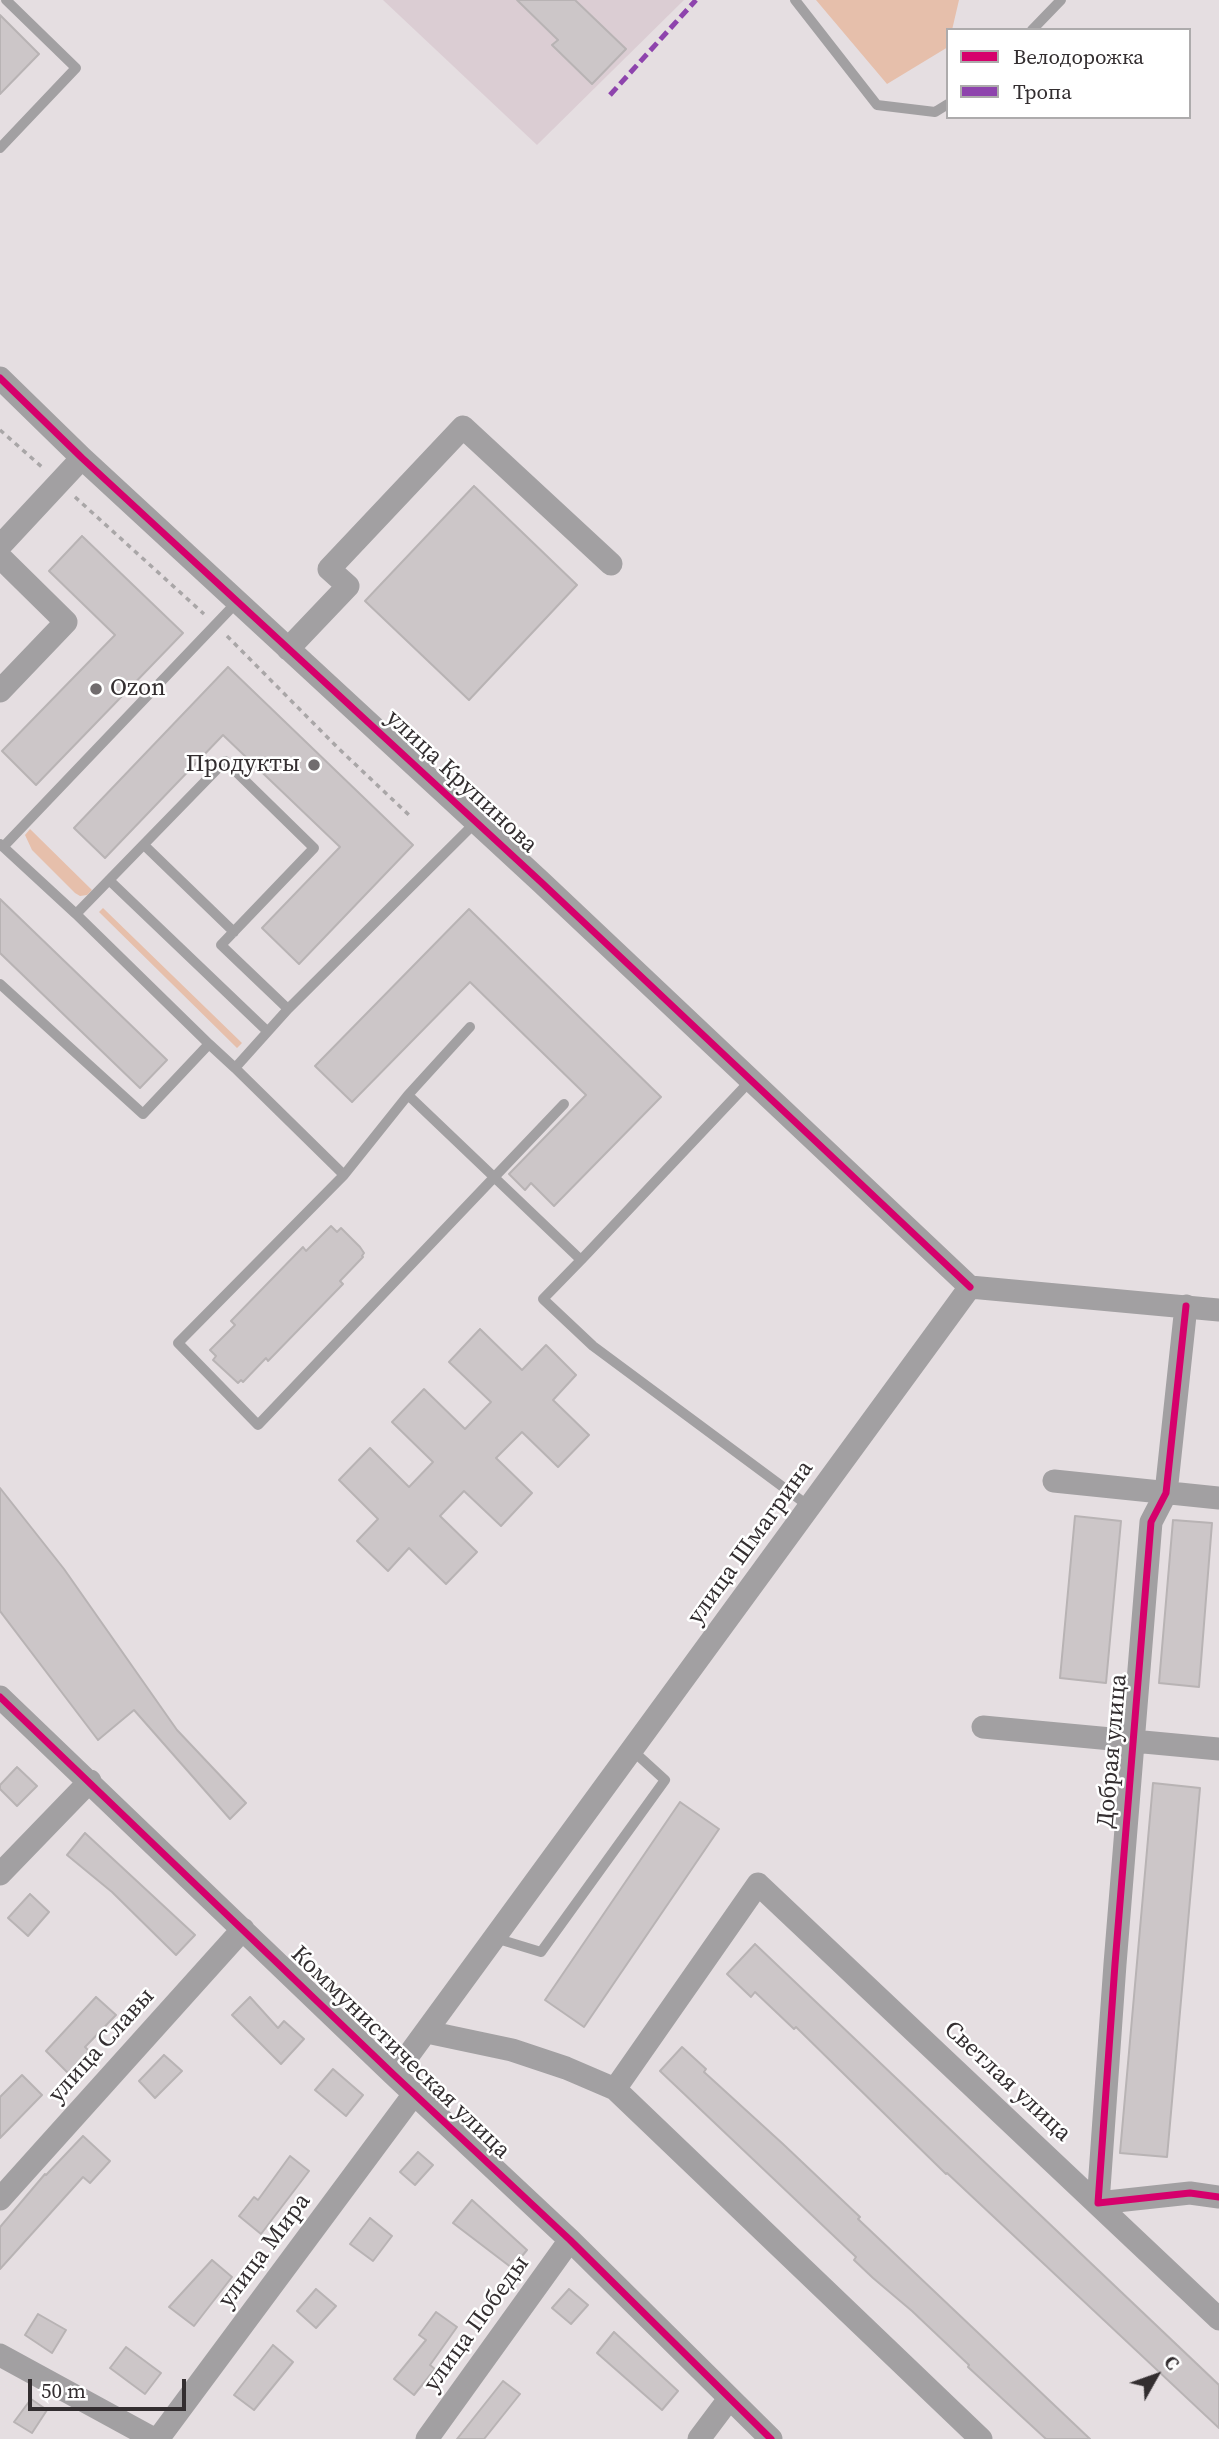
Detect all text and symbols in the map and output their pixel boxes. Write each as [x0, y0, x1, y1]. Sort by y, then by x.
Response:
legend [946, 28, 1191, 119]
text: Велодорожка [1013, 42, 1144, 71]
text: Тропа [1013, 77, 1072, 106]
place label: Ozon [110, 675, 166, 703]
marker: Ozon [88, 681, 104, 697]
street label: улица Крупинова [379, 704, 543, 860]
place label: Продукты [186, 751, 300, 779]
marker: Продукты [306, 757, 322, 773]
street label: улица Шмагрина [682, 1455, 820, 1631]
street label: Добрая улица [1092, 1673, 1134, 1829]
street label: Коммунистическая улица [284, 1941, 516, 2165]
street label: улица Славы [43, 1983, 161, 2109]
street label: Светлая улица [937, 2016, 1077, 2148]
street label: улица Мира [213, 2188, 317, 2314]
street label: улица Победы [418, 2250, 536, 2398]
north arrow [1121, 2341, 1191, 2411]
text: С [1158, 2350, 1186, 2375]
scale bar [32, 2366, 189, 2410]
text: 50 m [41, 2376, 86, 2405]

